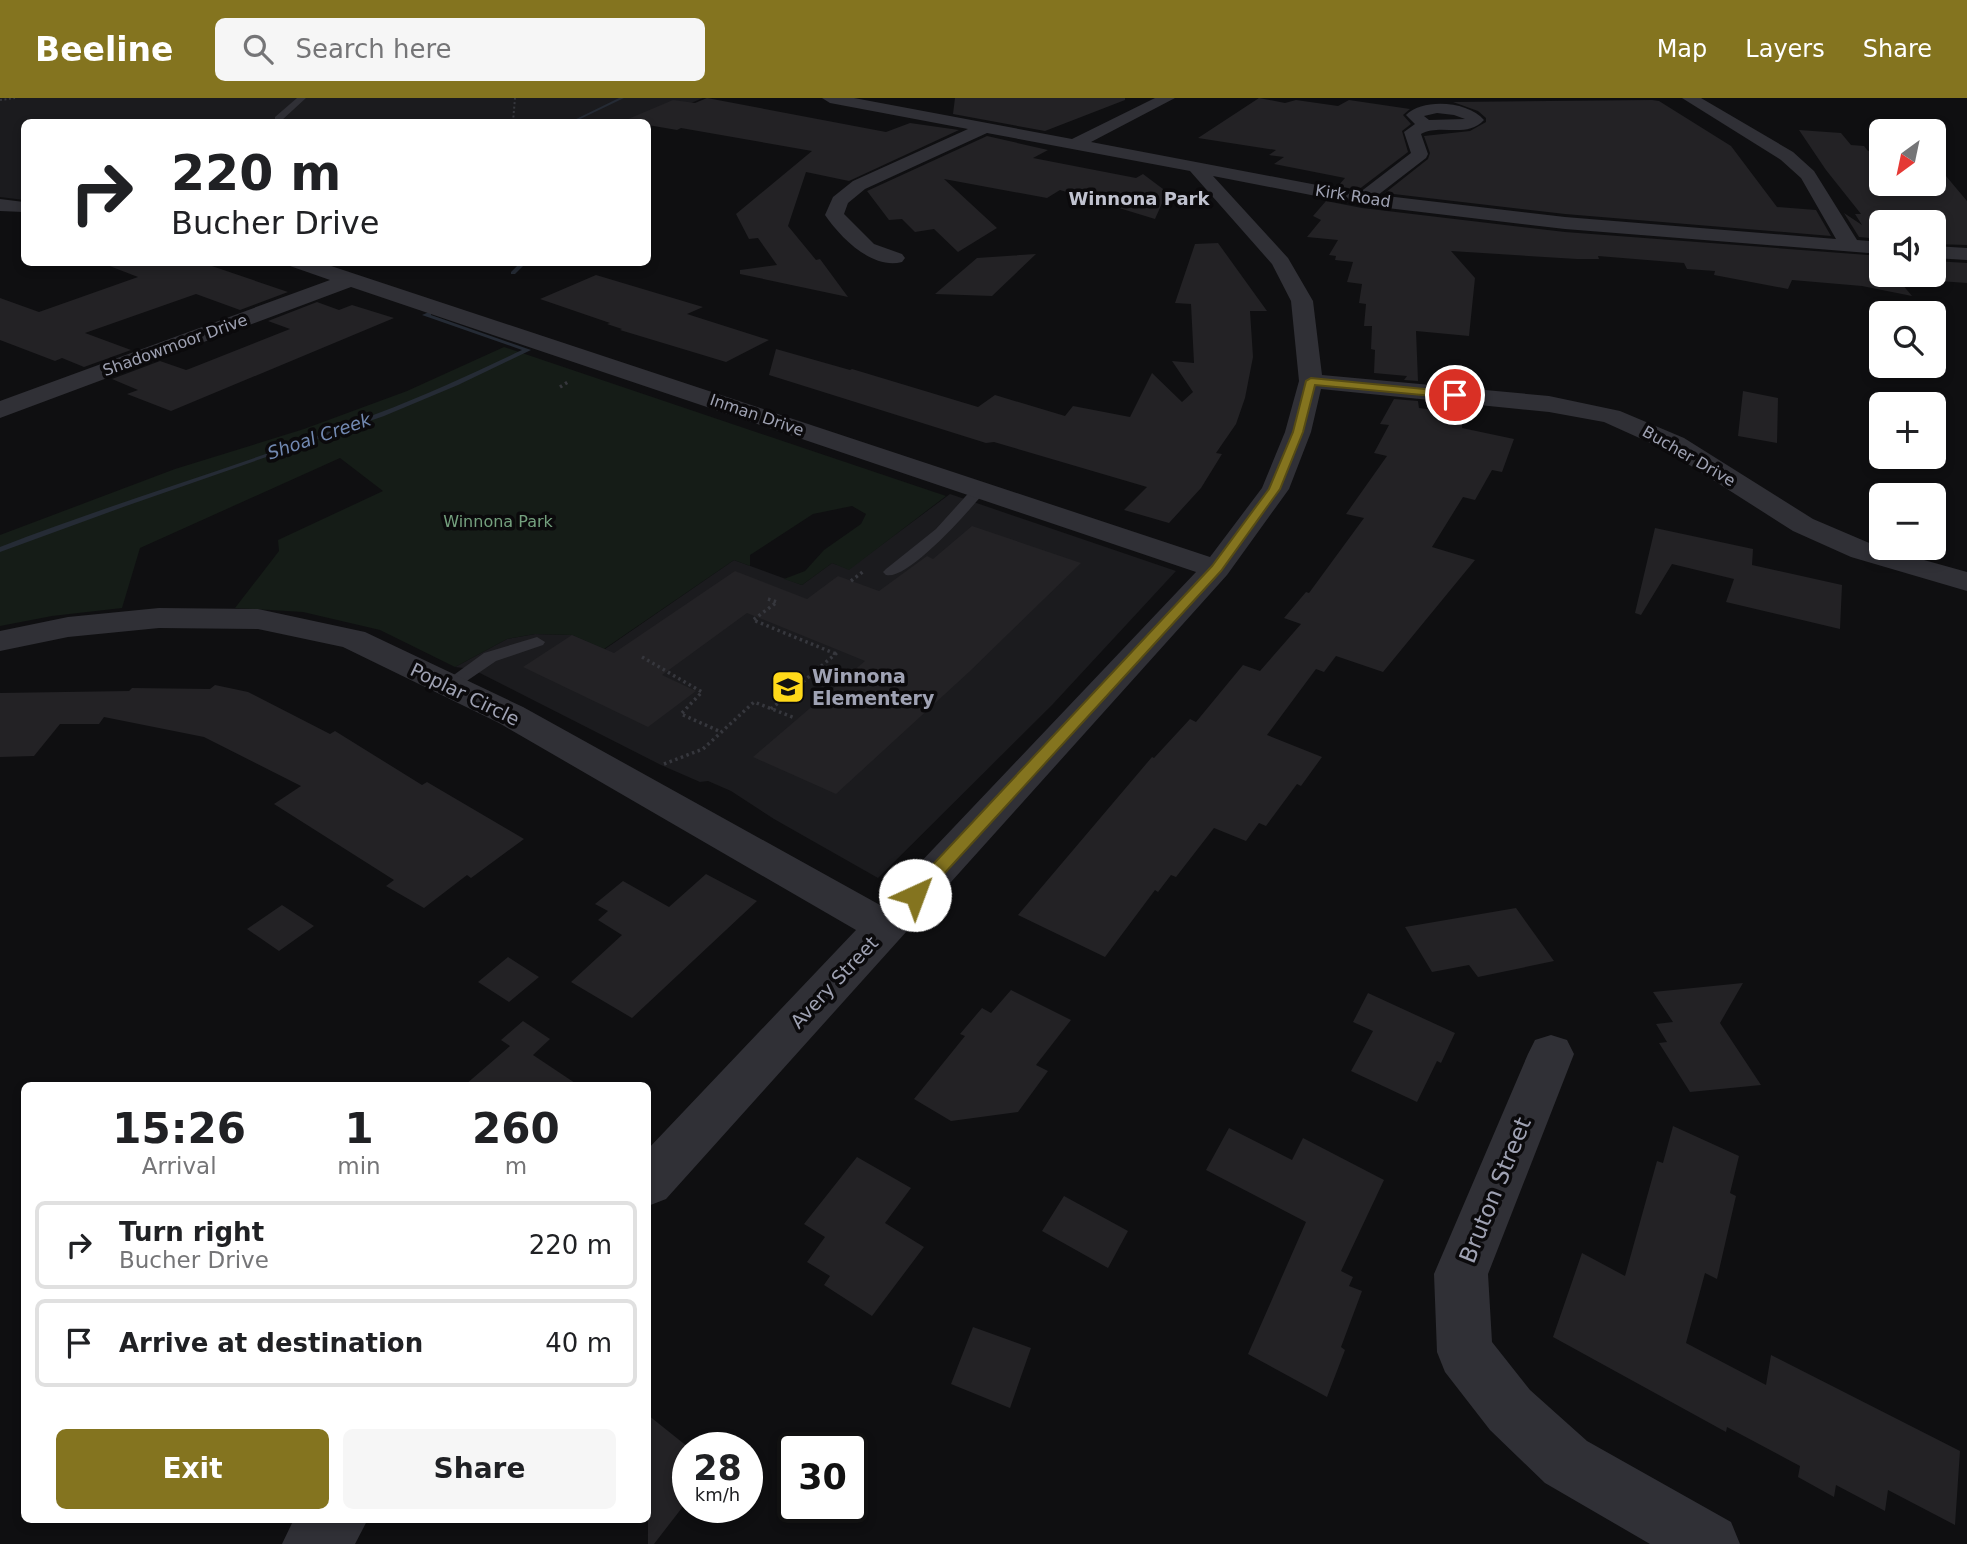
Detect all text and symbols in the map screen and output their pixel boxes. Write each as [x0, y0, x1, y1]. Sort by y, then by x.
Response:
search box [215, 18, 705, 81]
text: Beeline [35, 30, 173, 69]
icon: search [239, 30, 277, 68]
text: Search here [295, 34, 452, 64]
text: Map [1657, 35, 1707, 63]
text: Layers [1745, 35, 1825, 63]
text: Share [1863, 35, 1932, 63]
north arrow [1869, 119, 1946, 196]
map controls [1869, 119, 1946, 560]
text: 220 m [171, 145, 341, 202]
icon: right [56, 147, 147, 238]
street label: Kirk Road [1314, 181, 1392, 211]
district label: Winnona Park [1069, 188, 1211, 209]
text: Bucher Drive [171, 204, 379, 242]
button: sound [1869, 210, 1946, 287]
button: search [1869, 301, 1946, 378]
street label: Shadowmoor Drive [100, 310, 250, 380]
pin [1425, 365, 1485, 425]
icon: arrive [1436, 376, 1474, 414]
street label: Inman Drive [708, 390, 806, 440]
button: + [1869, 392, 1946, 469]
water label: Shoal Creek [264, 408, 375, 464]
street label: Bucher Drive [1639, 422, 1739, 490]
button: − [1869, 483, 1946, 560]
park label: Winnona Park [443, 512, 554, 531]
street label: Poplar Circle [407, 658, 523, 730]
place label: Winnona Elementery [812, 665, 935, 709]
school or university icon: Winnona Elementery [769, 668, 807, 706]
position arrow [878, 858, 952, 932]
street label: Avery Street [786, 931, 882, 1033]
text: 15:26 [112, 1104, 246, 1153]
text: 1 [344, 1104, 374, 1153]
text: 260 [472, 1104, 560, 1153]
street label: Bruton Street [1454, 1113, 1536, 1267]
text: Arrival [142, 1153, 217, 1179]
text: min [337, 1153, 381, 1179]
text: m [505, 1153, 527, 1179]
text: Turn right [119, 1217, 264, 1247]
icon: right [60, 1226, 98, 1264]
text: 220 m [529, 1230, 612, 1260]
text: Bucher Drive [119, 1247, 269, 1273]
icon: arrive [60, 1324, 98, 1362]
text: Arrive at destination [119, 1328, 423, 1358]
text: 40 m [545, 1328, 612, 1358]
button: Exit [56, 1429, 329, 1509]
button: Share [343, 1429, 616, 1509]
speed limit sign: 30 [777, 1432, 868, 1523]
text: 28 [693, 1448, 742, 1488]
text: km/h [695, 1484, 740, 1505]

